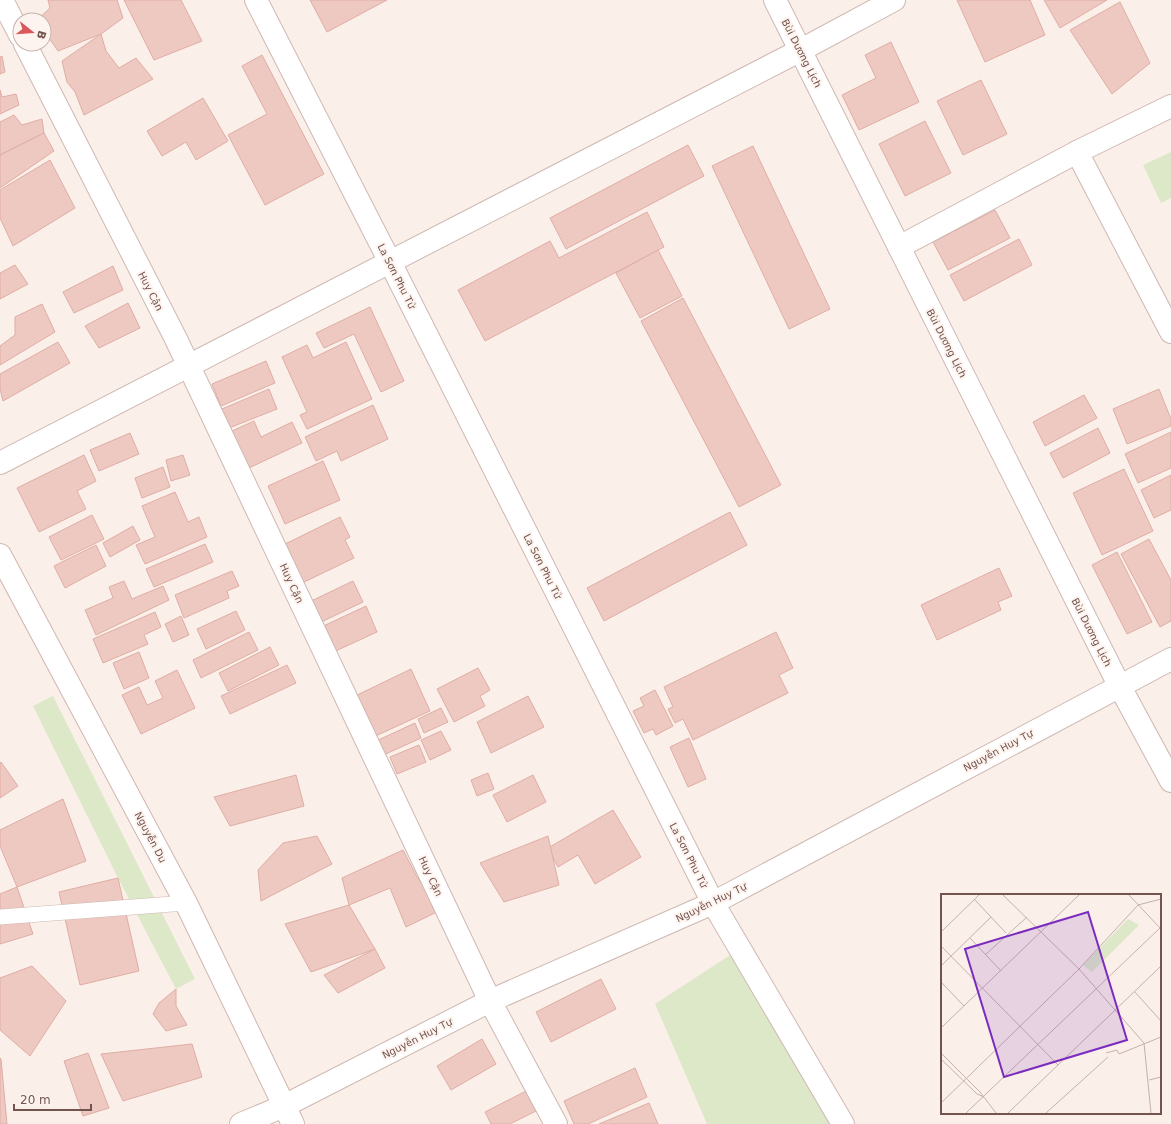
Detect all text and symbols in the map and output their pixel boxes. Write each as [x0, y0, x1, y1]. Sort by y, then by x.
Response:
north arrow [12, 12, 52, 52]
street label: Bùi Dương Lịch [779, 17, 824, 90]
text: B [34, 29, 49, 41]
street label: La Sơn Phu Tử [375, 242, 418, 311]
street label: Huy Cận [135, 270, 165, 313]
street label: Bùi Dương Lịch [924, 307, 969, 380]
street label: La Sơn Phu Tử [521, 532, 564, 601]
street label: Huy Cận [277, 562, 305, 605]
street label: Bùi Dương Lịch [1069, 596, 1114, 669]
street label: Nguyễn Huy Tự [961, 726, 1036, 774]
street label: Nguyễn Du [133, 810, 169, 864]
street label: La Sơn Phu Tử [667, 821, 710, 890]
street label: Huy Cận [416, 855, 444, 898]
street label: Nguyễn Huy Tự [674, 879, 749, 925]
inset map [941, 894, 1161, 1114]
street label: Nguyễn Huy Tự [380, 1015, 455, 1062]
scale bar [14, 1086, 91, 1112]
text: 20 m [20, 1093, 51, 1107]

